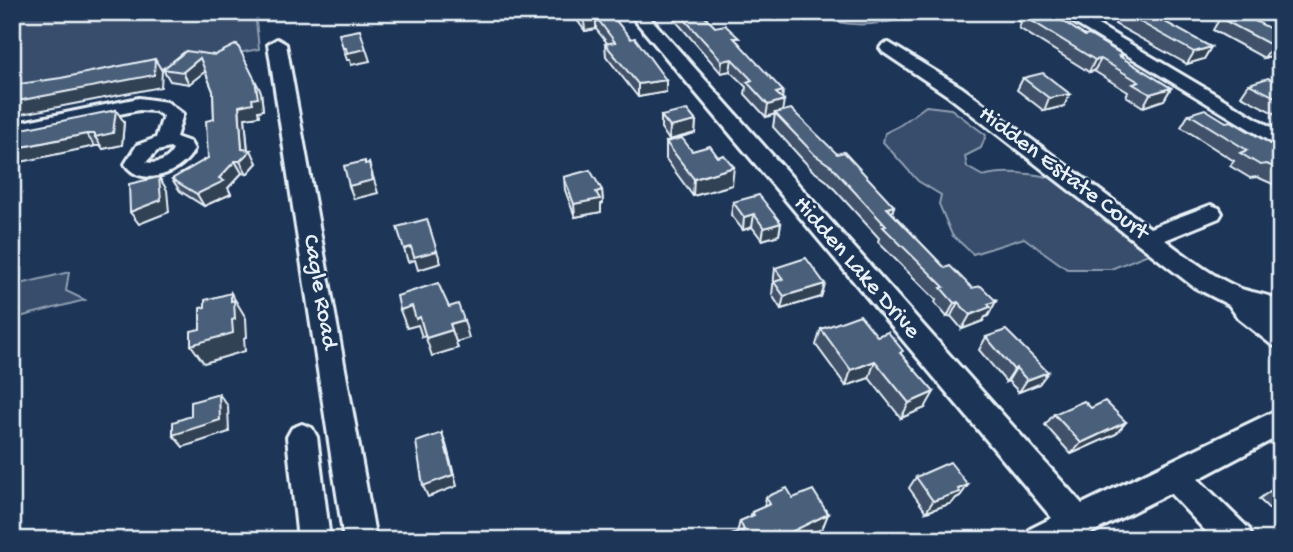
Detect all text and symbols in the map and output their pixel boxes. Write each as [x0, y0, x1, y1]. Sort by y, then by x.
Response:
street label: Hidden Estate Court [972, 100, 1156, 249]
street label: Hidden Lake Drive [786, 191, 926, 346]
street label: Cagle Road [295, 232, 344, 353]

